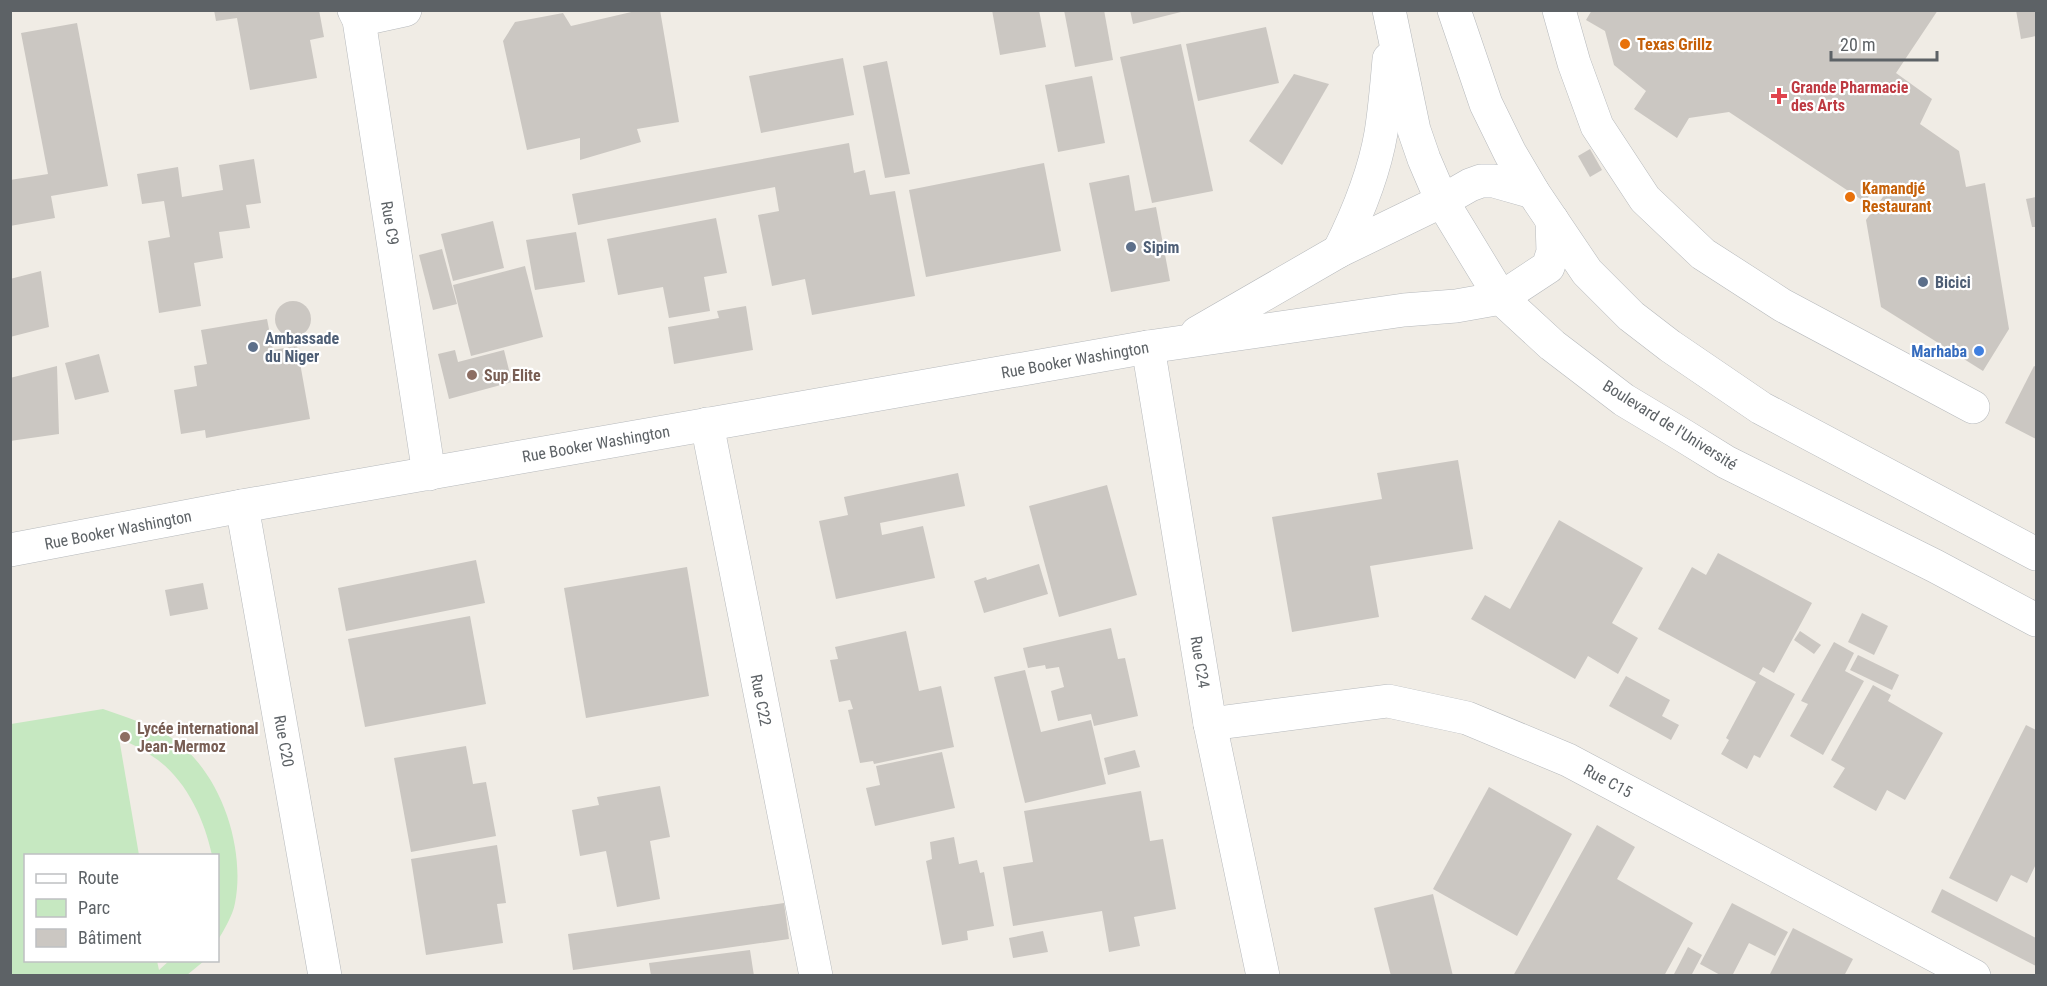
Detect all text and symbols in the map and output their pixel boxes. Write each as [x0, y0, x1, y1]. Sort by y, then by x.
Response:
scale bar [1831, 24, 1938, 62]
text: 20 m [1840, 34, 1875, 55]
place label: Texas Grillz [1637, 35, 1712, 54]
marker: Texas Grillz [1618, 37, 1632, 51]
place label: Grande Pharmacie des Arts [1791, 78, 1909, 115]
marker: Grande Pharmacie des Arts [1772, 89, 1786, 103]
place label: Kamandjé Restaurant [1862, 179, 1932, 216]
marker: Kamandjé Restaurant [1843, 190, 1857, 204]
street label: Rue C9 [377, 200, 403, 246]
place label: Sipim [1143, 238, 1180, 257]
marker: Sipim [1124, 240, 1138, 254]
place label: Bicici [1935, 273, 1971, 292]
marker: Bicici [1916, 275, 1930, 289]
place label: Ambassade du Niger [265, 329, 340, 366]
street label: Rue Booker Washington [1000, 338, 1150, 382]
marker: Ambassade du Niger [246, 340, 260, 354]
place label: Marhaba [1911, 342, 1967, 361]
marker: Marhaba [1972, 344, 1986, 358]
place label: Sup Elite [484, 366, 541, 385]
marker: Sup Elite [465, 368, 479, 382]
street label: Boulevard de l'Université [1599, 376, 1741, 474]
street label: Rue Booker Washington [521, 422, 671, 466]
street label: Rue Booker Washington [43, 506, 193, 554]
street label: Rue C24 [1187, 635, 1213, 689]
street label: Rue C22 [747, 673, 775, 728]
street label: Rue C20 [270, 714, 298, 768]
place label: Lycée international Jean-Mermoz [137, 719, 259, 756]
marker: Lycée international Jean-Mermoz [118, 730, 132, 744]
street label: Rue C15 [1580, 760, 1636, 802]
legend [24, 854, 219, 962]
text: Route [78, 867, 119, 888]
text: Parc [78, 897, 110, 918]
text: Bâtiment [78, 927, 142, 948]

